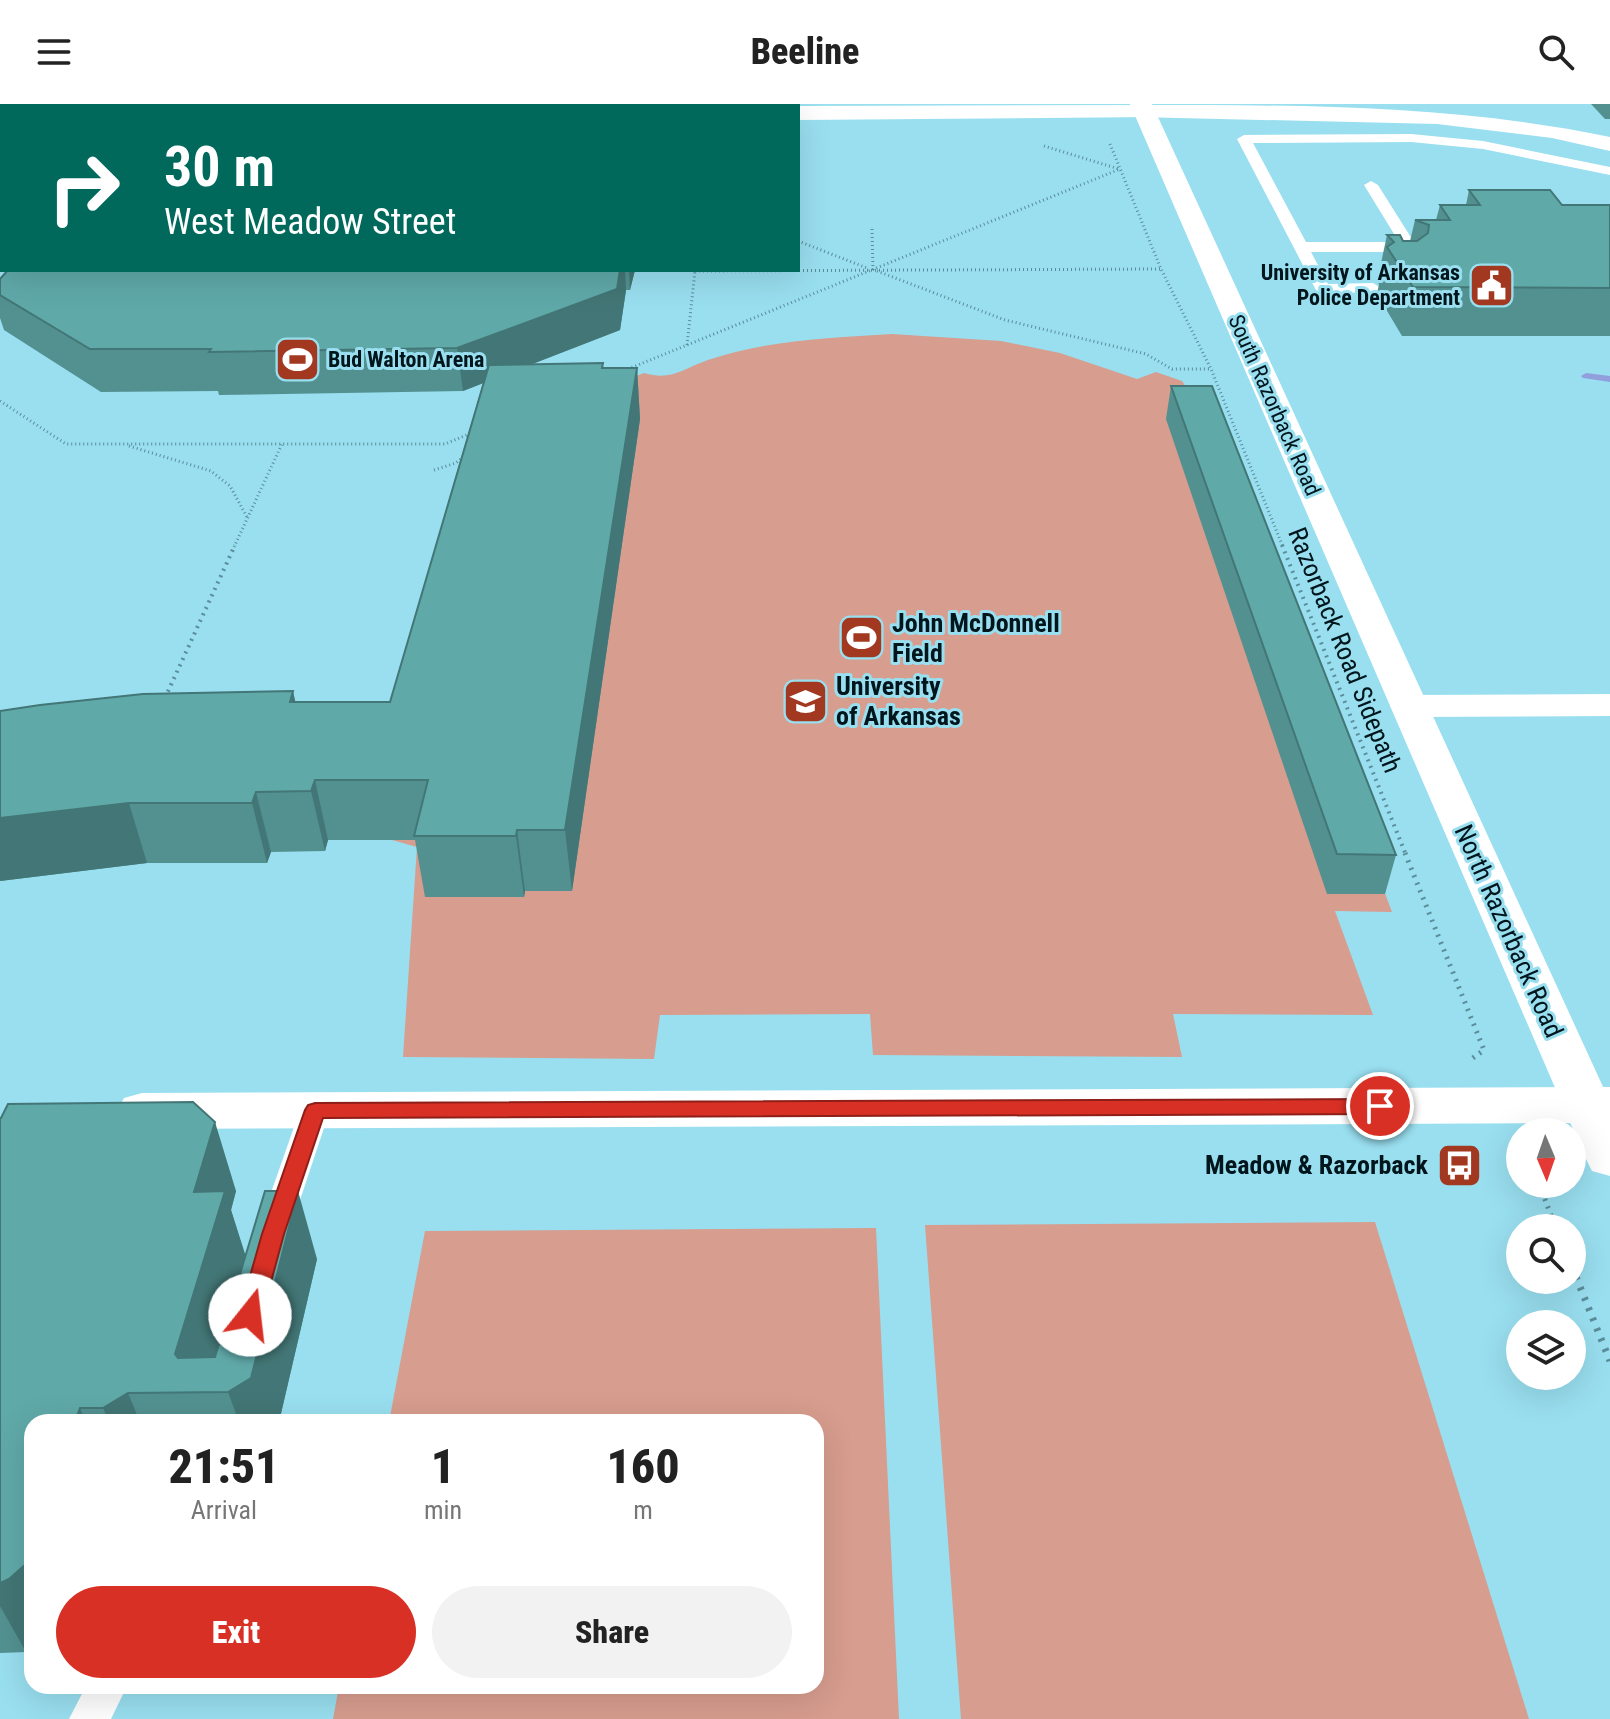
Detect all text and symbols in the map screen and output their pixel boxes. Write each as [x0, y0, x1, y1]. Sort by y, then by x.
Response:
icon: menu [32, 30, 76, 74]
icon: search [1534, 30, 1578, 74]
text: Beeline [751, 31, 859, 73]
text: 30 m [164, 134, 275, 200]
icon: right [32, 136, 136, 240]
text: West Meadow Street [164, 201, 456, 243]
place label: University of Arkansas Police Department [1261, 260, 1460, 310]
public building icon: University of Arkansas Police Department [1467, 261, 1515, 309]
street label: South Razorback Road [1223, 311, 1326, 500]
sports icon: Bud Walton Arena [273, 335, 321, 383]
place label: Bud Walton Arena [328, 347, 484, 372]
street label: Razorback Road Sidepath [1282, 523, 1408, 777]
place label: John McDonnell Field [892, 608, 1060, 668]
sports icon: John McDonnell Field [837, 614, 885, 662]
place label: University of Arkansas [836, 671, 961, 731]
school or university icon: University of Arkansas [781, 677, 829, 725]
street label: North Razorback Road [1449, 820, 1569, 1042]
pin [1346, 1072, 1414, 1140]
icon: arrive [1358, 1084, 1402, 1128]
north arrow [1506, 1118, 1586, 1198]
map controls [1506, 1118, 1586, 1390]
bus stop icon: Meadow & Razorback [1435, 1141, 1483, 1189]
place label: Meadow & Razorback [1205, 1150, 1429, 1180]
button: search [1506, 1214, 1586, 1294]
position arrow [208, 1273, 292, 1357]
button: layers [1506, 1310, 1586, 1390]
text: 21:51 [168, 1438, 280, 1495]
text: 1 [431, 1438, 455, 1495]
text: 160 [606, 1438, 680, 1495]
text: Arrival [191, 1495, 257, 1525]
text: min [424, 1495, 462, 1525]
text: m [633, 1495, 653, 1525]
button: Exit [56, 1586, 416, 1678]
button: Share [432, 1586, 792, 1678]

